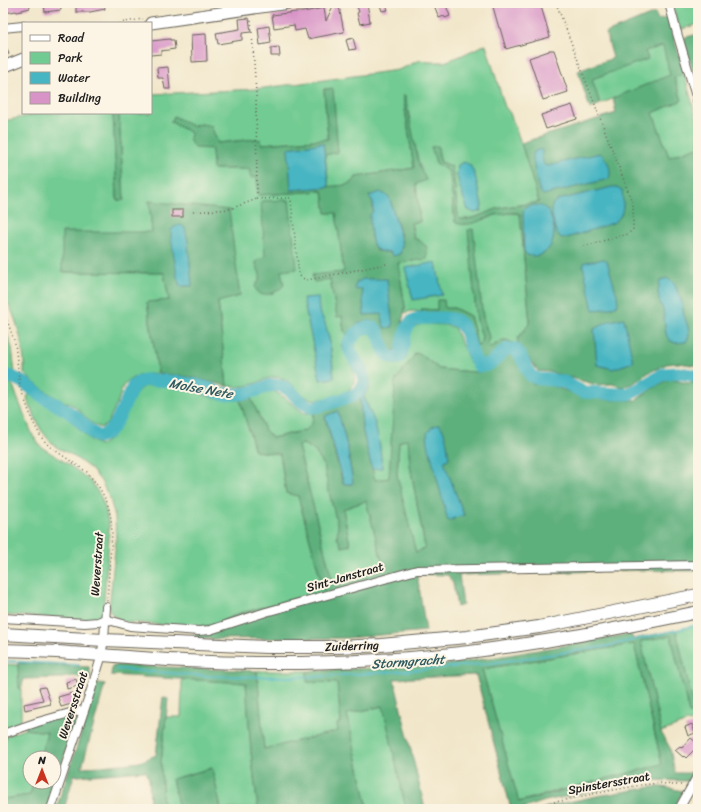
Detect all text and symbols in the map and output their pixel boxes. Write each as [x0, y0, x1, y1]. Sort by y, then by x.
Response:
legend [22, 22, 152, 114]
text: Road [58, 27, 85, 49]
text: Park [58, 47, 83, 69]
text: Water [58, 67, 91, 89]
text: Building [58, 87, 101, 109]
water label: Molse Nete [167, 372, 236, 406]
street label: Weverstraat [84, 530, 110, 597]
street label: Sint-Janstraat [304, 555, 386, 599]
street label: Zuiderring [325, 634, 379, 658]
water label: Stormgracht [371, 647, 447, 676]
street label: Weversstraat [52, 668, 94, 742]
north arrow [22, 750, 62, 790]
text: N [37, 751, 46, 770]
street label: Spinstersstraat [566, 765, 652, 801]

